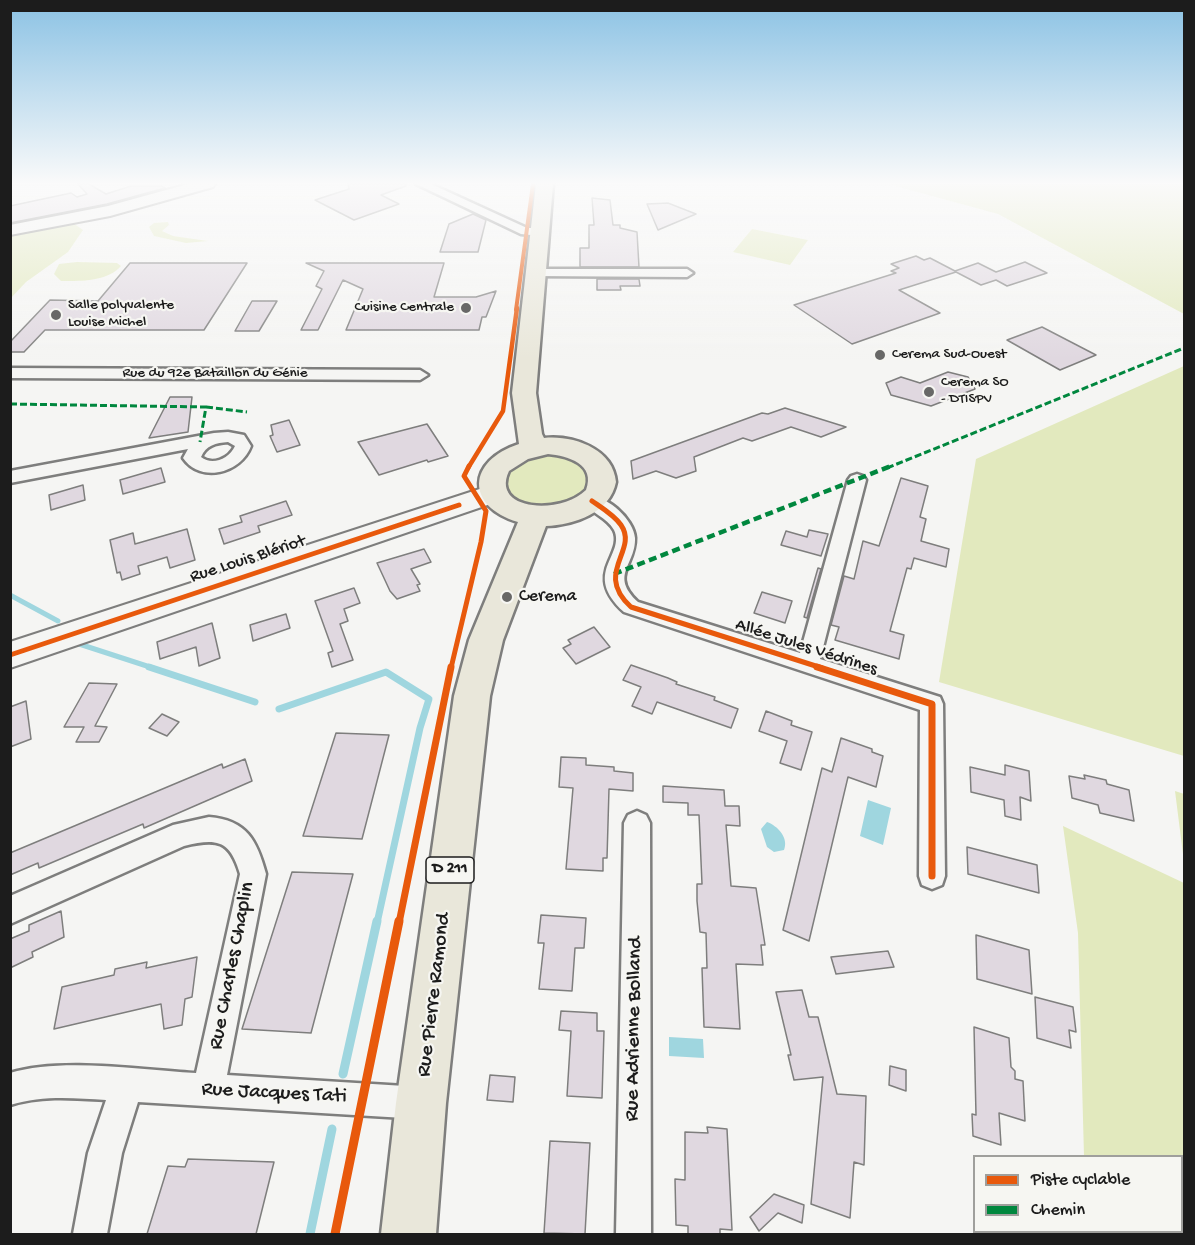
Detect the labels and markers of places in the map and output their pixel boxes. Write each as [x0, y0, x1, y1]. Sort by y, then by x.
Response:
place label: Salle polyvalente Louise Michel [68, 297, 174, 332]
place label: Cuisine Centrale [355, 299, 454, 317]
marker: Cuisine Centrale [459, 301, 473, 315]
marker: Salle polyvalente Louise Michel [49, 308, 63, 322]
place label: Cerema Sud-Ouest [892, 346, 1006, 364]
marker: Cerema Sud-Ouest [873, 348, 887, 362]
place label: Cerema SO - DTISPV [941, 374, 1008, 409]
marker: Cerema SO - DTISPV [922, 385, 936, 399]
place label: Cerema [519, 586, 576, 608]
marker: Cerema [500, 590, 514, 604]

